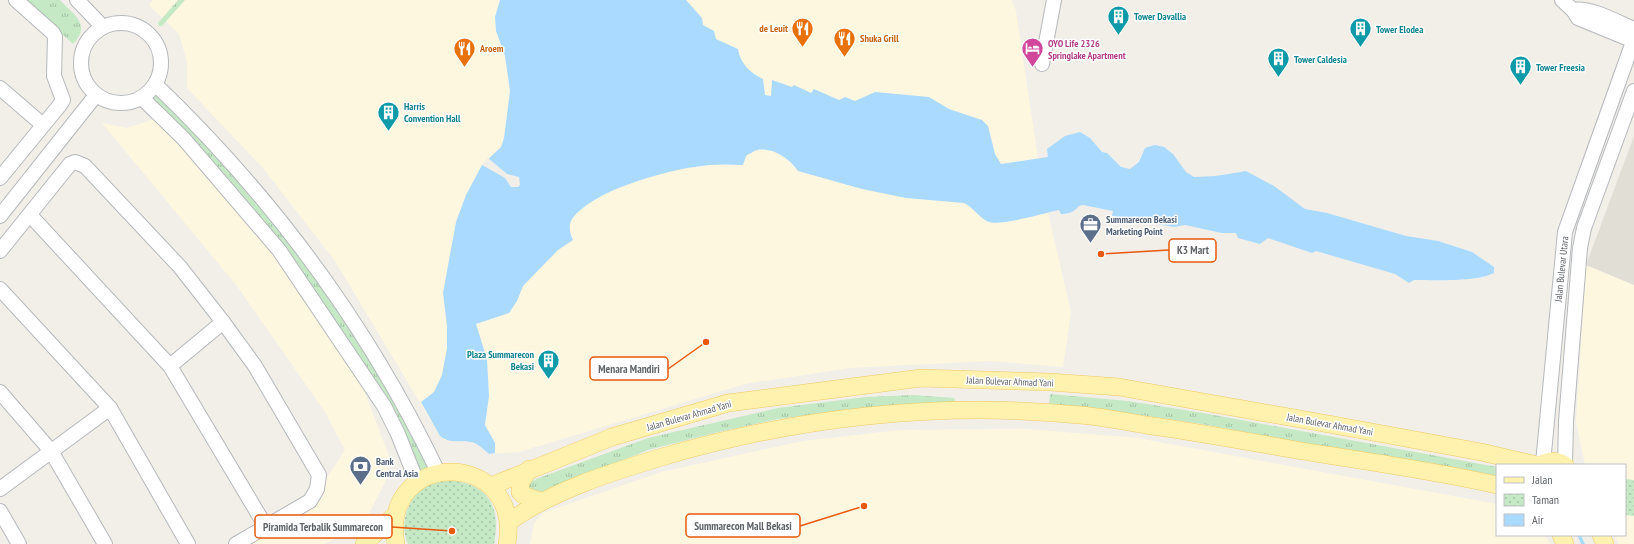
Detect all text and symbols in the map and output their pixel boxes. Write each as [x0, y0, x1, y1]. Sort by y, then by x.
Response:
building icon: Tower Davallia [1106, 3, 1132, 36]
place label: Tower Davallia [1134, 10, 1186, 23]
restaurant icon: de Leuit [790, 15, 816, 48]
building icon: Tower Elodea [1347, 16, 1373, 49]
place label: de Leuit [759, 22, 788, 35]
place label: Tower Elodea [1376, 23, 1423, 36]
restaurant icon: Shuka Grill [832, 25, 858, 58]
place label: Shuka Grill [860, 32, 899, 45]
restaurant icon: Aroem [451, 35, 477, 68]
hotel icon: OYO Life 2326 Springlake Apartment [1020, 36, 1046, 69]
place label: OYO Life 2326 Springlake Apartment [1048, 37, 1126, 62]
place label: Aroem [479, 42, 504, 55]
building icon: Tower Caldesia [1265, 46, 1291, 79]
place label: Tower Caldesia [1294, 53, 1347, 66]
building icon: Tower Freesia [1508, 54, 1534, 87]
place label: Tower Freesia [1536, 61, 1585, 74]
building icon: Harris Convention Hall [375, 99, 401, 132]
place label: Harris Convention Hall [404, 100, 461, 125]
office icon: Summarecon Bekasi Marketing Point [1078, 212, 1104, 245]
place label: Summarecon Bekasi Marketing Point [1106, 213, 1177, 238]
street label: Jalan Bulevar Utara [1551, 236, 1571, 304]
callout: K3 Mart [1169, 239, 1216, 262]
text: K3 Mart [1177, 243, 1210, 257]
building icon: Plaza Summarecon Bekasi [536, 347, 562, 380]
place label: Plaza Summarecon Bekasi [467, 348, 534, 373]
callout: Menara Mandiri [590, 357, 668, 380]
text: Menara Mandiri [598, 362, 660, 376]
street label: Jalan Bulevar Ahmad Yani [965, 373, 1054, 390]
street label: Jalan Bulevar Ahmad Yani [644, 397, 733, 434]
street label: Jalan Bulevar Ahmad Yani [1285, 410, 1374, 438]
bank icon: Bank Central Asia [347, 454, 373, 487]
place label: Bank Central Asia [376, 455, 418, 480]
legend [1496, 464, 1626, 536]
text: Jalan [1531, 472, 1553, 487]
text: Taman [1532, 492, 1559, 507]
text: Air [1532, 512, 1544, 527]
callout: Summarecon Mall Bekasi [686, 514, 800, 537]
callout: Piramida Terbalik Summarecon [255, 515, 392, 538]
text: Summarecon Mall Bekasi [694, 519, 792, 533]
text: Piramida Terbalik Summarecon [263, 520, 383, 534]

